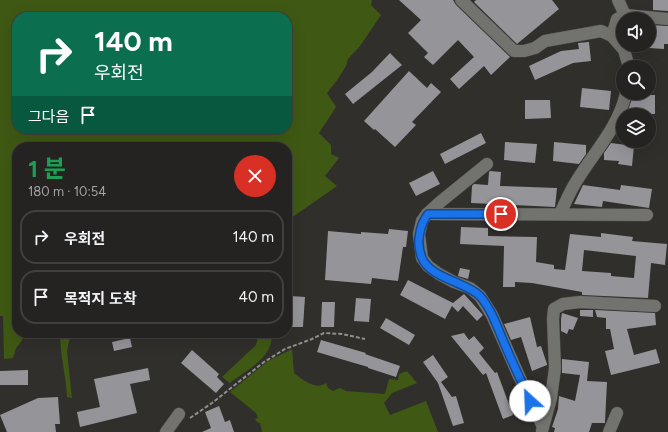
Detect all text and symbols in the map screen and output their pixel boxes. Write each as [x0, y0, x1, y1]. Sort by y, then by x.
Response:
map controls [616, 12, 656, 148]
button: sound [616, 12, 656, 52]
text: 140 m [94, 24, 173, 58]
icon: right [28, 28, 80, 80]
button: search [616, 60, 656, 100]
text: 우회전 [94, 62, 144, 84]
icon: arrive [77, 104, 99, 126]
text: 그다음 [28, 108, 69, 126]
button: layers [616, 108, 656, 148]
text: 1 분 [28, 154, 66, 183]
button: close [234, 155, 276, 197]
text: 180 m · 10:54 [28, 184, 106, 199]
pin [484, 197, 518, 231]
icon: arrive [490, 203, 512, 225]
icon: right [30, 226, 52, 248]
text: 140 m [232, 228, 274, 246]
text: 우회전 [64, 230, 105, 248]
icon: arrive [30, 286, 52, 308]
text: 40 m [239, 288, 274, 306]
text: 목적지 도착 [64, 290, 137, 308]
position arrow [509, 380, 551, 422]

